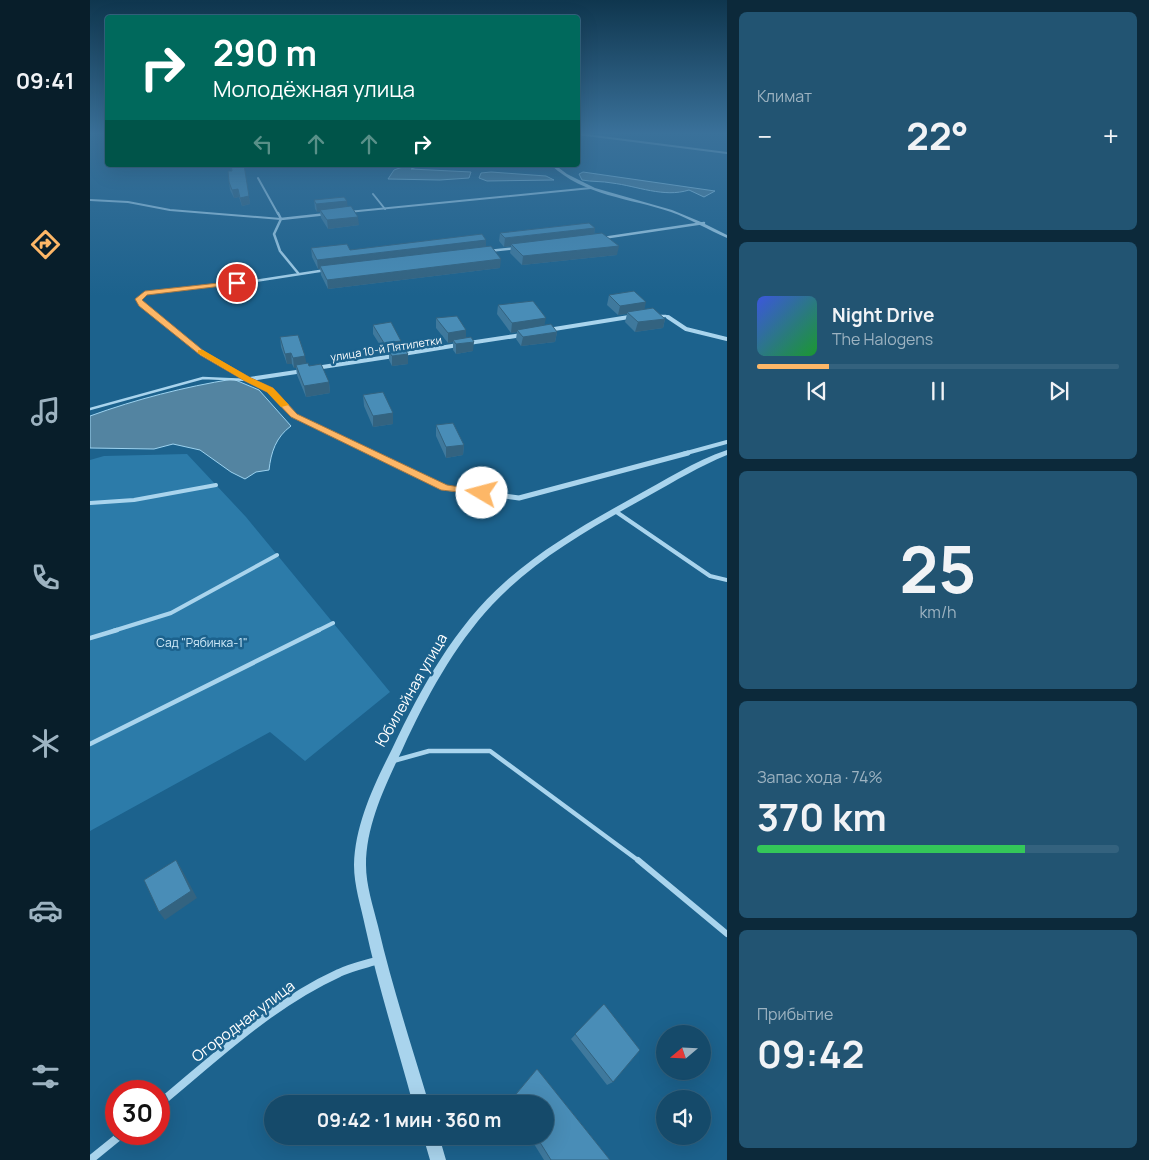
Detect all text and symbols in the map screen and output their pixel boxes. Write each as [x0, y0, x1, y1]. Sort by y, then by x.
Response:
text: 290 m [213, 29, 317, 77]
icon: right [130, 35, 195, 100]
text: 09:41 [16, 66, 74, 96]
text: Молодёжная улица [213, 74, 415, 104]
text: Климат [757, 85, 812, 107]
text: 22° [906, 109, 969, 161]
text: − [757, 117, 772, 155]
text: + [1103, 117, 1119, 155]
icon: left [249, 130, 277, 158]
icon: ahead [302, 130, 330, 158]
icon: ahead [355, 130, 383, 158]
icon: right [408, 130, 436, 158]
icon: directions [28, 227, 63, 262]
pin [216, 262, 258, 304]
icon: arrive [223, 269, 251, 297]
text: Night Drive [832, 302, 934, 328]
text: The Halogens [832, 328, 933, 350]
street label: улица 10-й Пятилетки [329, 332, 443, 364]
icon: previous [803, 377, 831, 405]
icon: pause [924, 377, 952, 405]
icon: next [1045, 377, 1073, 405]
icon: music [28, 394, 63, 429]
position arrow [455, 466, 507, 518]
text: 25 [900, 524, 976, 613]
icon: phone [28, 560, 63, 595]
text: km/h [919, 601, 957, 623]
street label: Юбилейная улица [370, 629, 452, 751]
park label: Сад "Рябинка-1" [156, 634, 248, 651]
icon: climate [28, 726, 63, 761]
text: Запас хода · 74% [757, 766, 883, 788]
text: 370 km [757, 790, 887, 842]
icon: car [28, 893, 63, 928]
street label: Огородная улица [187, 975, 299, 1067]
text: Прибытие [757, 1003, 833, 1025]
north arrow [656, 1025, 711, 1080]
map controls [656, 1025, 711, 1145]
text: 09:42 [757, 1027, 864, 1079]
icon: filters [28, 1059, 63, 1094]
speed limit sign: 30 [105, 1080, 170, 1145]
button: sound [656, 1090, 711, 1145]
text: 09:42 · 1 мин · 360 m [317, 1107, 501, 1133]

